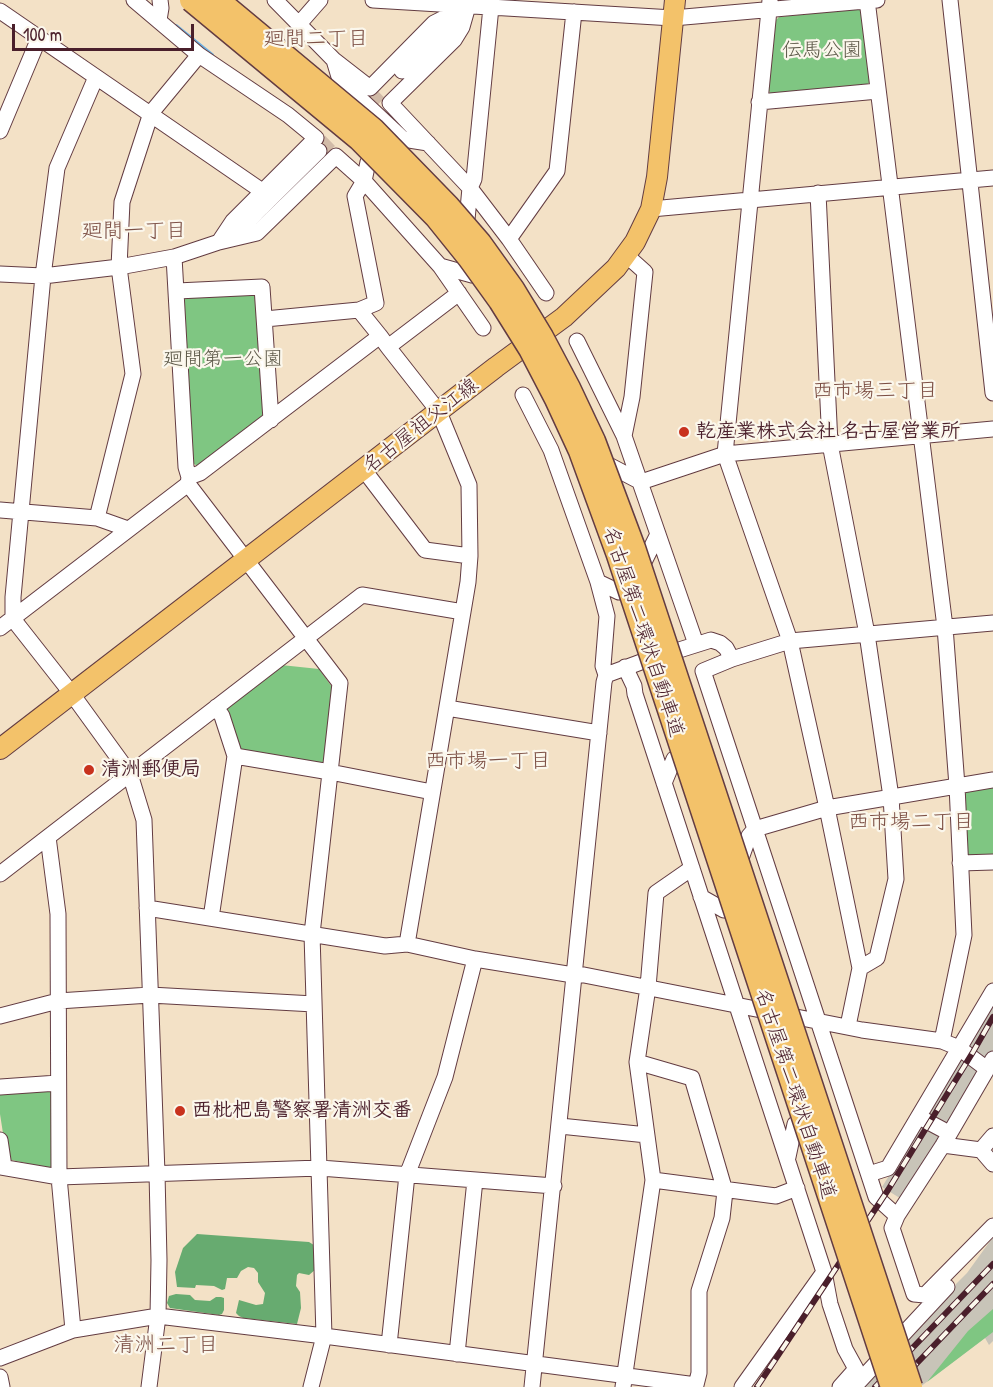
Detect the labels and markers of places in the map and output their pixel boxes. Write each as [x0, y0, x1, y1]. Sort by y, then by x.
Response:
place label: 乾産業株式会社 名古屋営業所 [696, 420, 961, 444]
marker: 乾産業株式会社 名古屋営業所 [677, 425, 691, 439]
place label: 清洲郵便局 [101, 758, 201, 782]
marker: 清洲郵便局 [82, 763, 96, 777]
place label: 西枇杷島警察署清洲交番 [192, 1099, 412, 1123]
marker: 西枇杷島警察署清洲交番 [173, 1104, 187, 1118]

